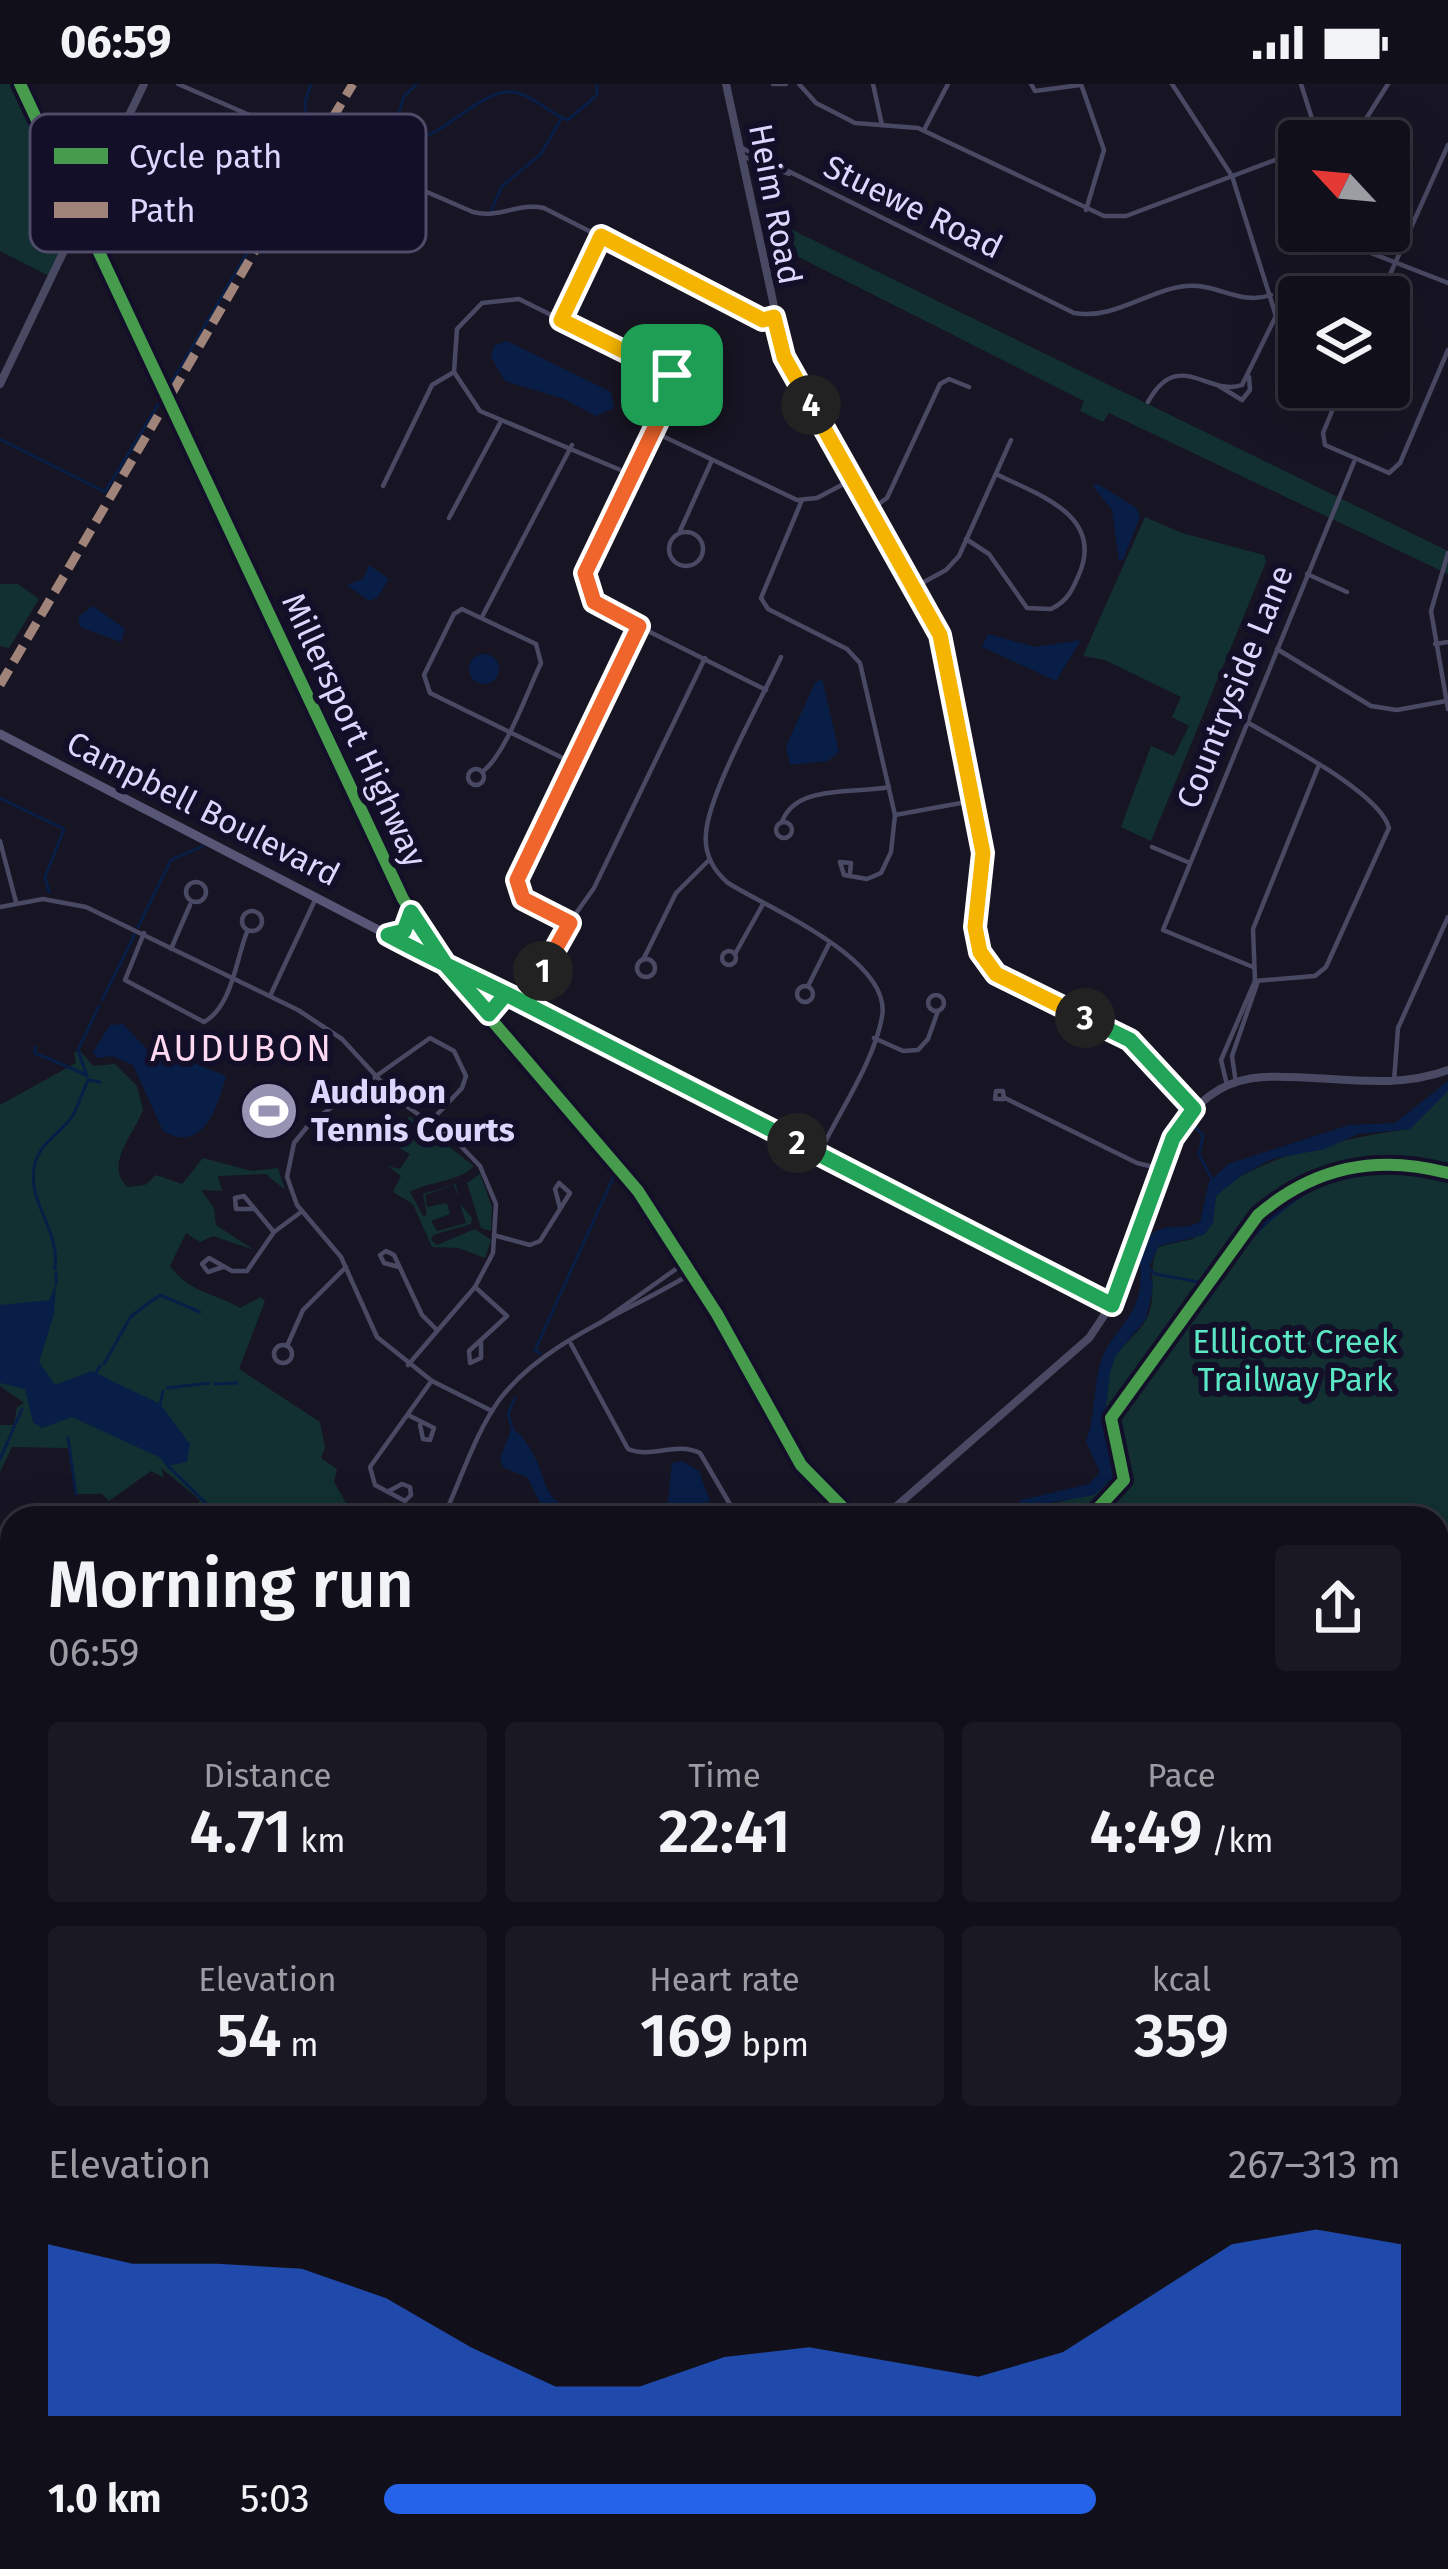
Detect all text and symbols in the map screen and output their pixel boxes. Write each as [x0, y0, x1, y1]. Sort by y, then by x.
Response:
text: 06:59 [60, 15, 172, 69]
legend [30, 114, 426, 252]
street label: Heim Road [740, 120, 810, 288]
north arrow [1278, 120, 1410, 252]
map controls [1278, 120, 1410, 408]
text: Cycle path [129, 137, 282, 177]
street label: Stuewe Road [817, 147, 1009, 267]
text: Path [129, 191, 196, 231]
button: layers [1278, 276, 1410, 408]
pin [621, 324, 723, 426]
icon: arrive [639, 342, 705, 408]
pin: 4 [781, 375, 841, 435]
text: 4 [802, 385, 820, 425]
street label: Countryside Lane [1168, 560, 1302, 814]
street label: Millersport Highway [273, 587, 435, 873]
street label: Campbell Boulevard [60, 723, 346, 895]
pin: 1 [513, 941, 573, 1001]
text: 1 [535, 951, 551, 991]
pin: 3 [1055, 988, 1115, 1048]
text: 3 [1076, 998, 1094, 1038]
district label: AUDUBON [150, 1027, 334, 1071]
place label: Audubon Tennis Courts [310, 1072, 515, 1150]
sports icon: Audubon Tennis Courts [238, 1080, 300, 1142]
pin: 2 [767, 1113, 827, 1173]
text: 2 [788, 1123, 806, 1163]
park label: Elllicott Creek Trailway Park [1192, 1322, 1398, 1400]
text: Morning run [48, 1545, 414, 1624]
button: share [1275, 1545, 1401, 1671]
text: 06:59 [48, 1630, 140, 1676]
text: Distance [203, 1756, 332, 1796]
text: Time [688, 1756, 761, 1796]
text: Pace [1147, 1756, 1216, 1796]
text: 4.71 [190, 1796, 292, 1868]
text: 22:41 [658, 1796, 791, 1868]
text: 4:49 [1090, 1796, 1202, 1868]
text: km [292, 1821, 346, 1861]
text: /km [1202, 1821, 1273, 1861]
text: Elevation [198, 1960, 337, 2000]
text: Heart rate [649, 1960, 800, 2000]
text: kcal [1152, 1960, 1211, 2000]
text: 54 [216, 2000, 282, 2072]
text: 169 [640, 2000, 733, 2072]
text: 359 [1134, 2000, 1229, 2072]
text: m [282, 2025, 319, 2065]
text: bpm [733, 2025, 809, 2065]
text: Elevation [48, 2142, 211, 2188]
text: 267–313 m [1228, 2142, 1401, 2188]
text: 1.0 km [48, 2476, 161, 2522]
text: 5:03 [240, 2476, 310, 2522]

